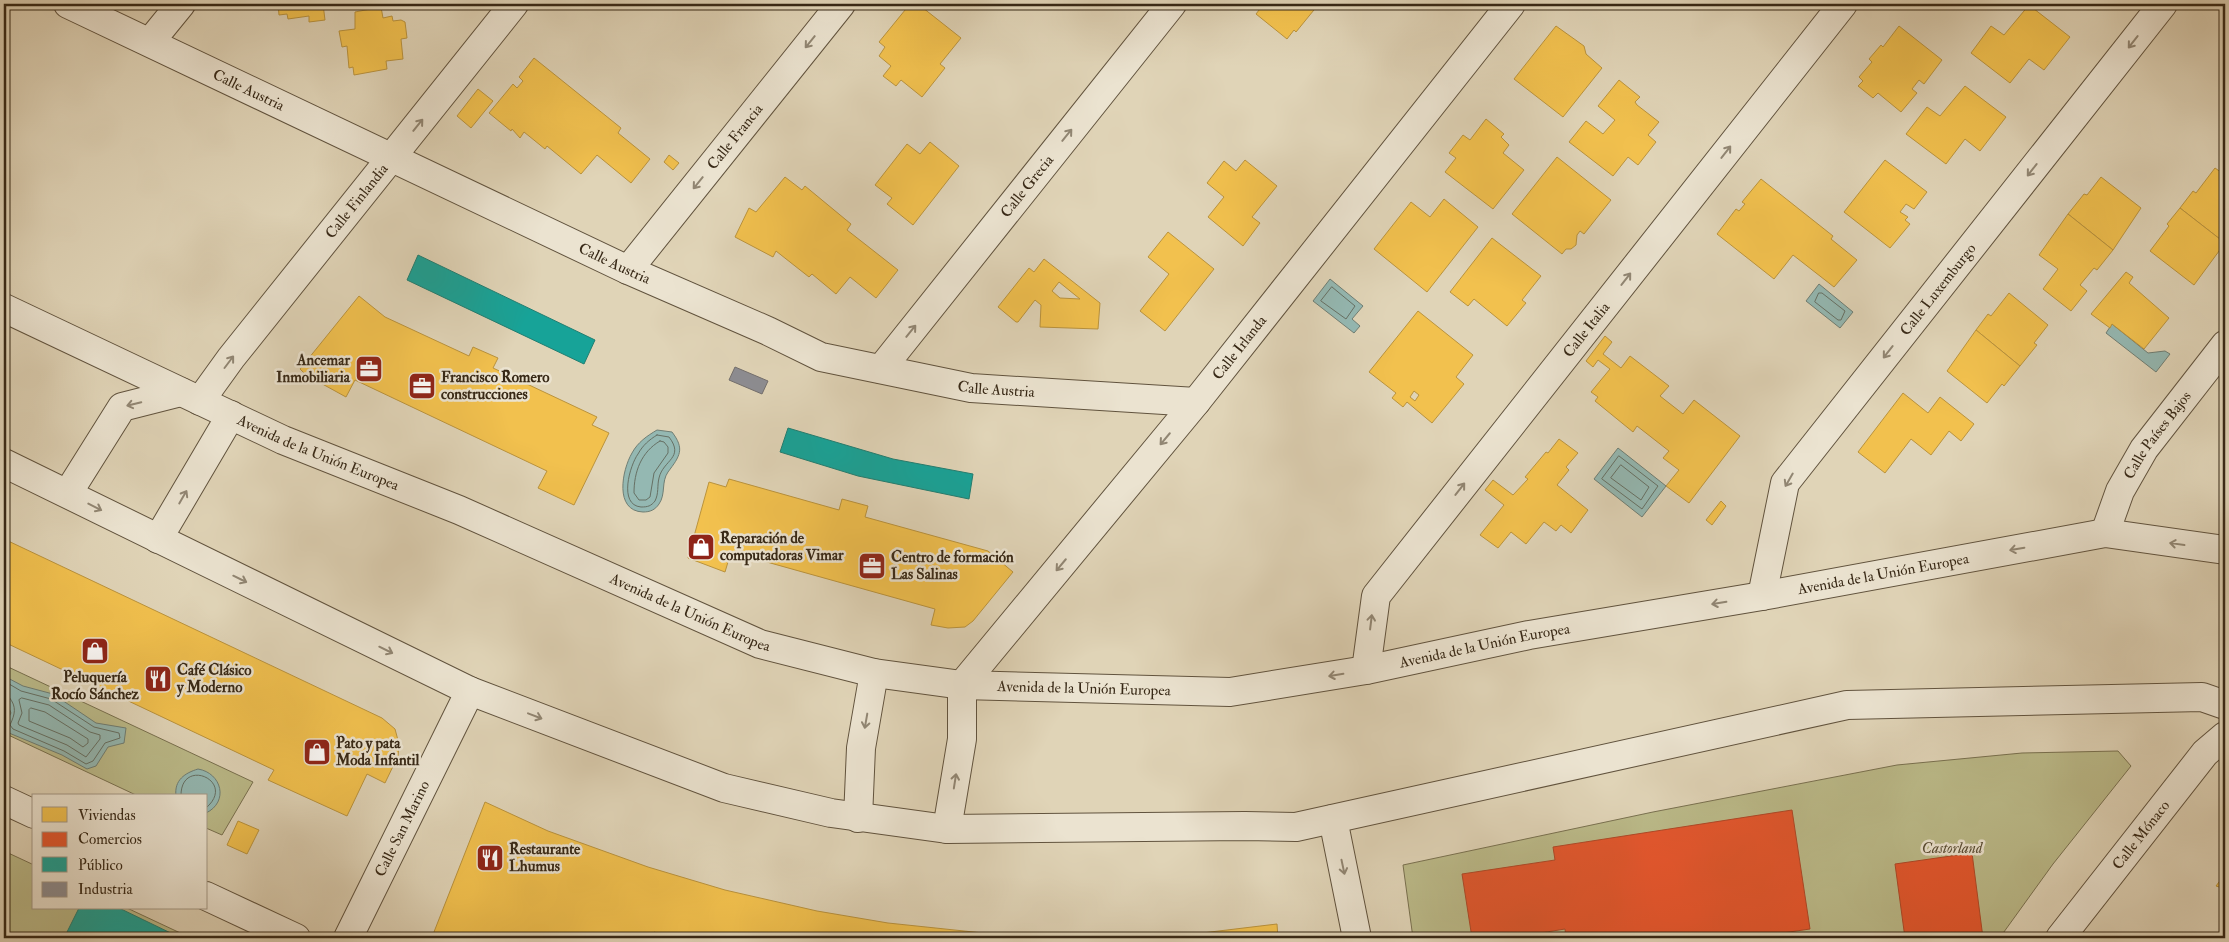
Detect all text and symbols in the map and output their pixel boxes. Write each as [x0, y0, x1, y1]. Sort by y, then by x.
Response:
one-way arrow [805, 35, 816, 48]
one-way arrow [2127, 35, 2138, 48]
street label: Calle Austria [209, 65, 288, 116]
street label: Calle Francia [703, 99, 768, 174]
one-way arrow [412, 119, 423, 132]
one-way arrow [1061, 129, 1072, 142]
one-way arrow [1721, 145, 1732, 158]
street label: Calle Grecia [996, 150, 1059, 222]
street label: Calle Finlandia [321, 159, 393, 243]
one-way arrow [2027, 163, 2038, 176]
one-way arrow [692, 176, 703, 189]
street label: Calle Austria [575, 239, 654, 289]
street label: Calle Luxemburgo [1896, 240, 1981, 340]
one-way arrow [1620, 273, 1631, 286]
street label: Calle Italia [1559, 298, 1615, 361]
street label: Calle Irlanda [1208, 311, 1271, 384]
one-way arrow [906, 325, 917, 338]
one-way arrow [1883, 345, 1894, 358]
place label: Ancemar Inmobiliaria [276, 351, 351, 387]
office icon: Ancemar Inmobiliaria [354, 354, 384, 384]
one-way arrow [224, 355, 234, 369]
place label: Francisco Romero construcciones [441, 368, 550, 404]
office icon: Francisco Romero construcciones [407, 371, 437, 401]
street label: Calle Austria [956, 376, 1036, 402]
street label: Calle Países Bajos [2120, 387, 2196, 483]
one-way arrow [126, 400, 142, 409]
street label: Avenida de la Unión Europea [233, 410, 402, 495]
one-way arrow [1159, 433, 1170, 446]
one-way arrow [1783, 473, 1793, 487]
one-way arrow [1454, 483, 1465, 496]
one-way arrow [179, 491, 189, 505]
one-way arrow [87, 503, 102, 512]
place label: Reparación de computadoras Vimar [720, 529, 844, 566]
shop icon: Reparación de computadoras Vimar [686, 532, 716, 562]
one-way arrow [2169, 538, 2185, 548]
one-way arrow [2009, 545, 2025, 554]
place label: Centro de formación Las Salinas [891, 548, 1014, 584]
street label: Avenida de la Unión Europea [1795, 549, 1971, 599]
office icon: Centro de formación Las Salinas [857, 551, 887, 581]
one-way arrow [1056, 558, 1067, 571]
street label: Avenida de la Unión Europea [606, 569, 773, 656]
one-way arrow [232, 575, 247, 585]
one-way arrow [1712, 599, 1728, 609]
one-way arrow [1366, 614, 1376, 630]
street label: Avenida de la Unión Europea [1397, 619, 1572, 673]
shop icon: Peluquería Rocío Sánchez [80, 636, 110, 666]
one-way arrow [379, 646, 394, 656]
place label: Café Clásico y Moderno [176, 661, 252, 698]
restaurant icon: Café Clásico y Moderno [143, 664, 173, 694]
place label: Peluquería Rocío Sánchez [51, 668, 140, 704]
one-way arrow [1328, 671, 1344, 681]
street label: Avenida de la Unión Europea [996, 677, 1172, 701]
one-way arrow [527, 712, 542, 721]
one-way arrow [860, 713, 870, 729]
place label: Pato y pata Moda Infantil [335, 734, 419, 770]
shop icon: Pato y pata Moda Infantil [302, 737, 332, 767]
one-way arrow [950, 773, 960, 789]
street label: Calle San Marino [371, 778, 434, 880]
legend [32, 794, 208, 910]
street label: Calle Mónaco [2108, 797, 2174, 874]
text: Viviendas [78, 806, 136, 825]
text: Comercios [78, 830, 142, 849]
park label: Castorland [1922, 839, 1984, 858]
place label: Restaurante Lhumus [509, 840, 581, 876]
restaurant icon: Restaurante Lhumus [475, 843, 505, 873]
text: Público [78, 856, 123, 875]
one-way arrow [1339, 858, 1348, 874]
text: Industria [78, 880, 133, 899]

